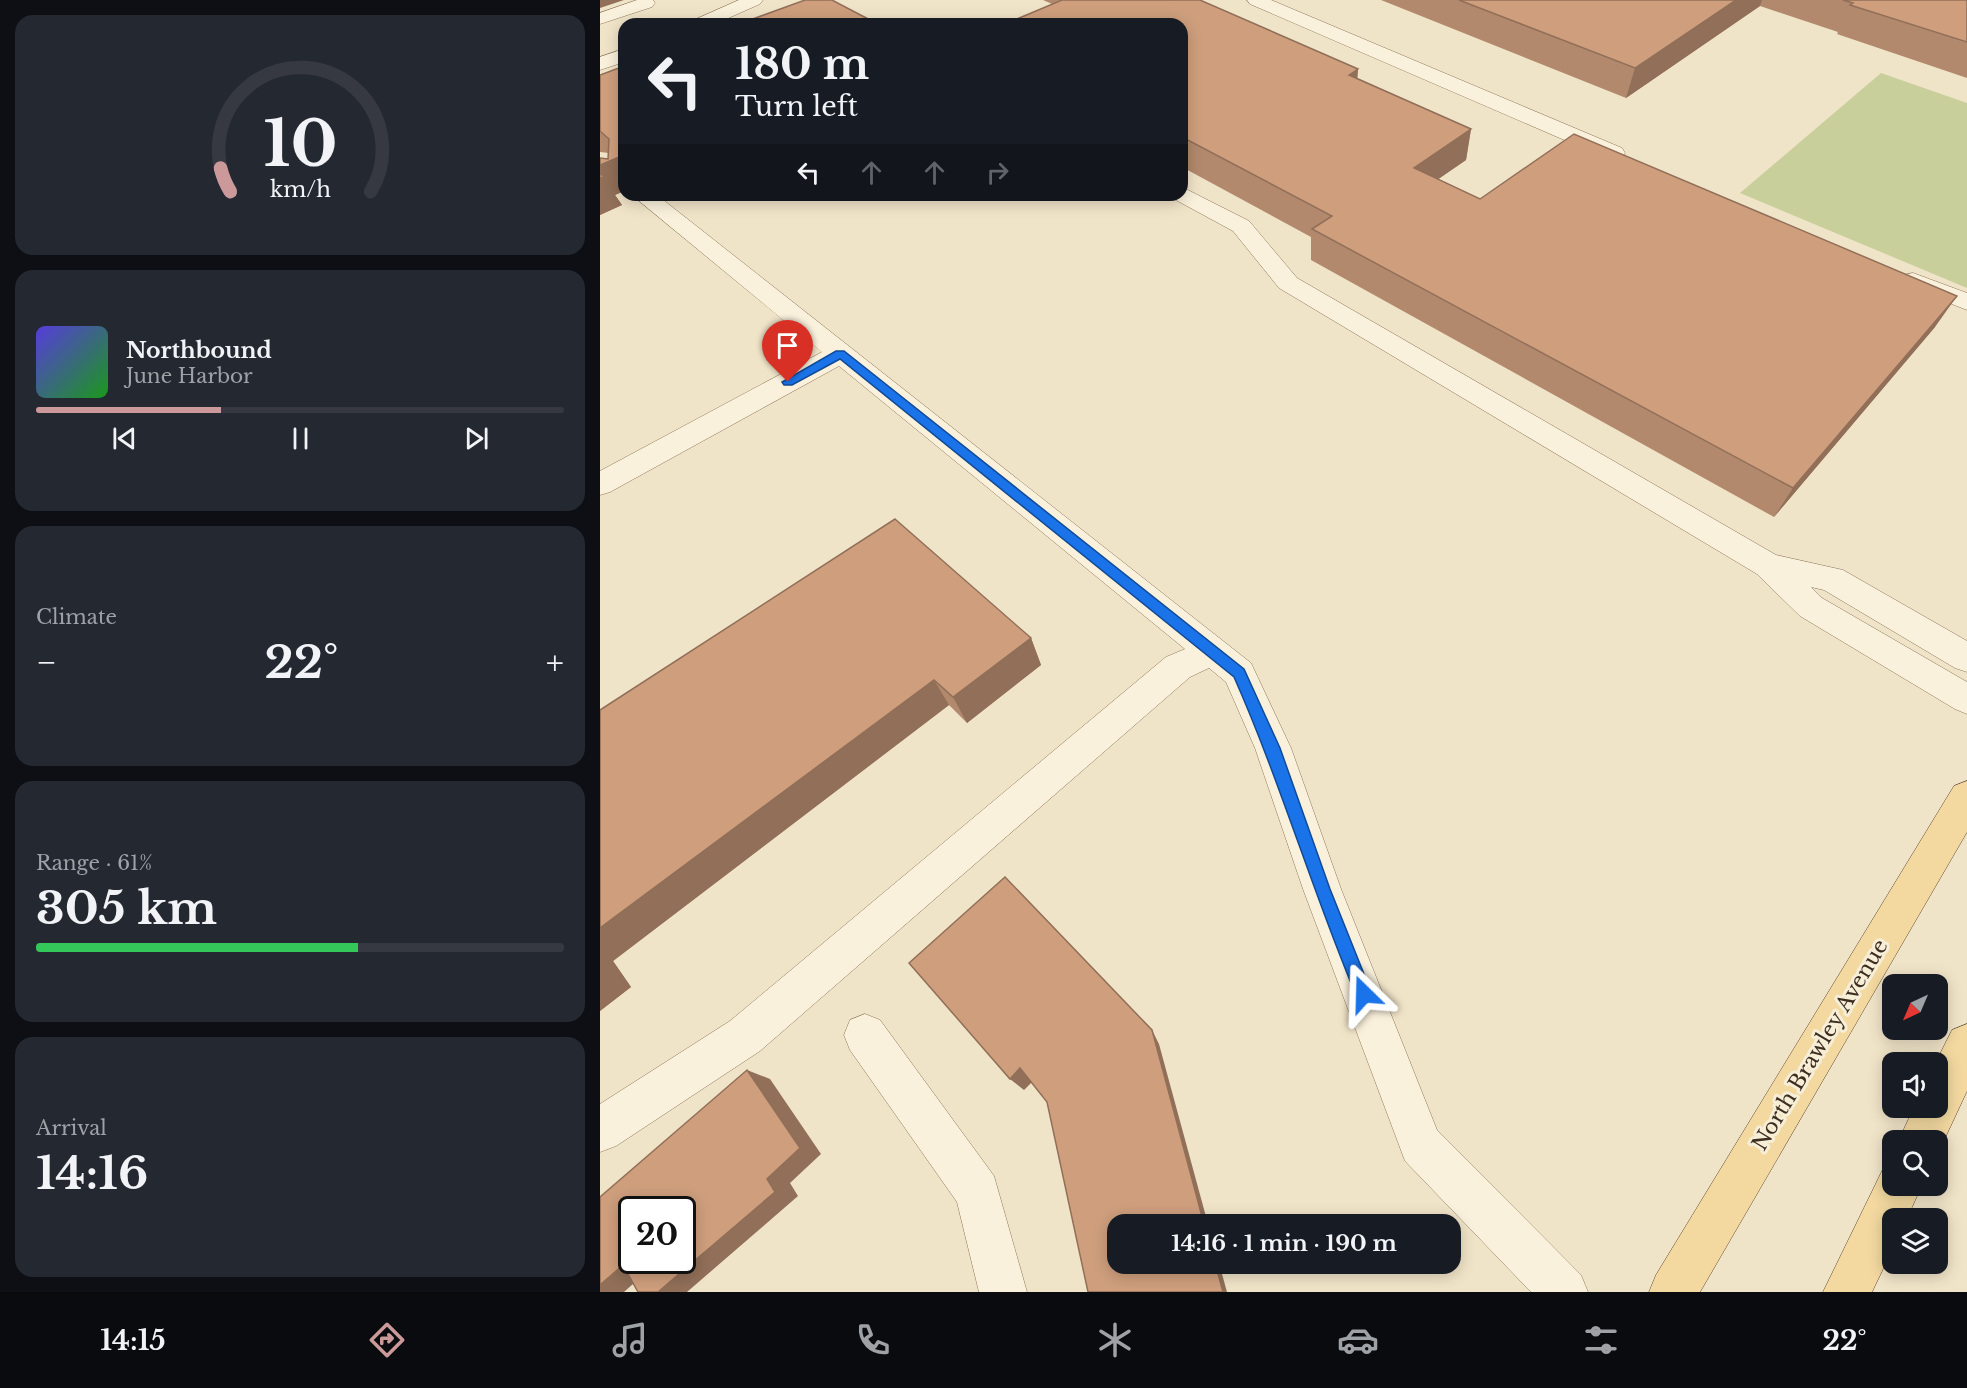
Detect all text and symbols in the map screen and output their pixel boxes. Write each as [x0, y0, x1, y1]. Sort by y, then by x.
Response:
text: 180 m [735, 38, 869, 90]
icon: left [636, 42, 714, 120]
text: Turn left [735, 90, 858, 123]
text: 10 [263, 105, 337, 183]
icon: left [792, 156, 825, 189]
icon: ahead [855, 156, 888, 189]
icon: ahead [918, 156, 951, 189]
icon: right [981, 156, 1014, 189]
text: km/h [270, 177, 331, 204]
pin [762, 320, 813, 382]
icon: arrive [771, 329, 804, 362]
text: Northbound [126, 337, 272, 364]
text: June Harbor [126, 364, 253, 388]
icon: previous [108, 422, 141, 455]
icon: pause [284, 422, 317, 455]
icon: next [460, 422, 493, 455]
text: Climate [36, 605, 117, 629]
text: 22° [265, 634, 338, 690]
text: − [36, 642, 57, 683]
text: + [546, 642, 564, 683]
text: Range · 61% [36, 851, 152, 875]
text: 305 km [36, 880, 217, 936]
street label: North Brawley Avenue [1747, 935, 1893, 1155]
position arrow [1332, 962, 1396, 1026]
north arrow [1882, 974, 1948, 1040]
map controls [1882, 974, 1948, 1274]
button: sound [1882, 1052, 1948, 1118]
text: Arrival [36, 1116, 107, 1140]
button: search [1882, 1130, 1948, 1196]
text: 14:16 [36, 1145, 148, 1201]
speed limit sign: 20 [618, 1196, 696, 1274]
button: layers [1882, 1208, 1948, 1274]
text: 14:16 · 1 min · 190 m [1171, 1230, 1397, 1257]
icon: directions [366, 1319, 408, 1361]
icon: music [609, 1319, 651, 1361]
icon: phone [852, 1319, 894, 1361]
icon: climate [1094, 1319, 1136, 1361]
icon: car [1337, 1319, 1379, 1361]
icon: filters [1580, 1319, 1622, 1361]
text: 14:15 [100, 1324, 166, 1357]
text: 22° [1822, 1324, 1867, 1357]

